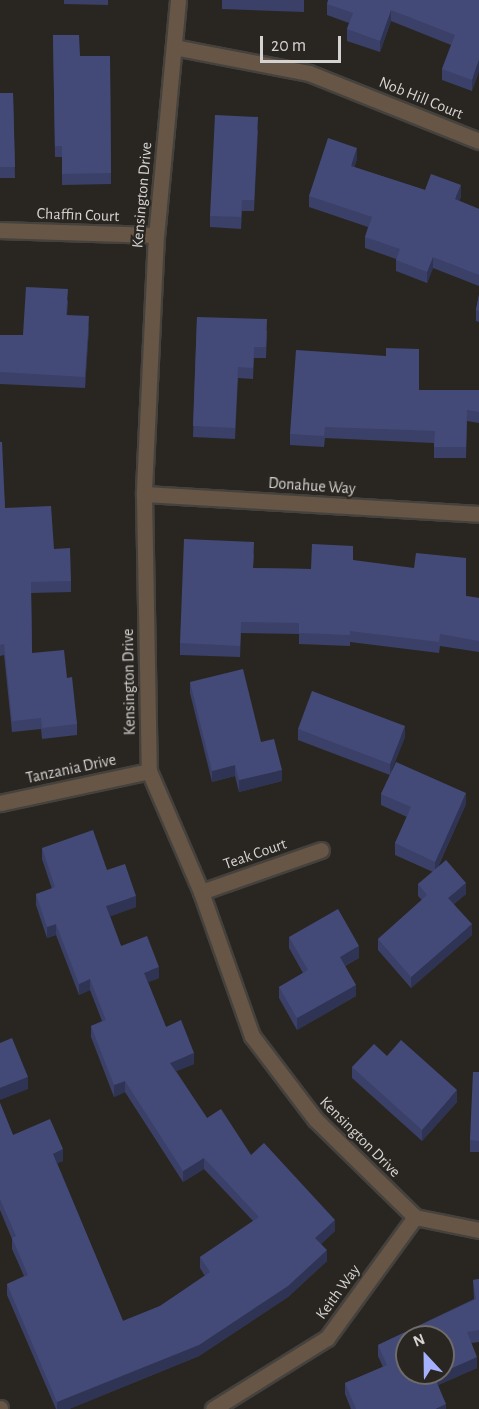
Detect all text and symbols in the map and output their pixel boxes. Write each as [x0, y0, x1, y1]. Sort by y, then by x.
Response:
scale bar [263, 24, 344, 62]
text: 20 m [271, 37, 306, 55]
street label: Nob Hill Court [376, 72, 466, 124]
street label: Kensington Drive [128, 141, 156, 249]
street label: Chaffin Court [36, 204, 120, 226]
street label: Donahue Way [268, 473, 356, 499]
street label: Kensington Drive [118, 629, 140, 735]
street label: Tanzania Drive [24, 750, 118, 788]
street label: Teak Court [221, 834, 289, 874]
street label: Kensington Drive [316, 1093, 404, 1181]
street label: Keith Way [312, 1261, 364, 1323]
north arrow [395, 1325, 455, 1385]
text: N [411, 1331, 427, 1350]

